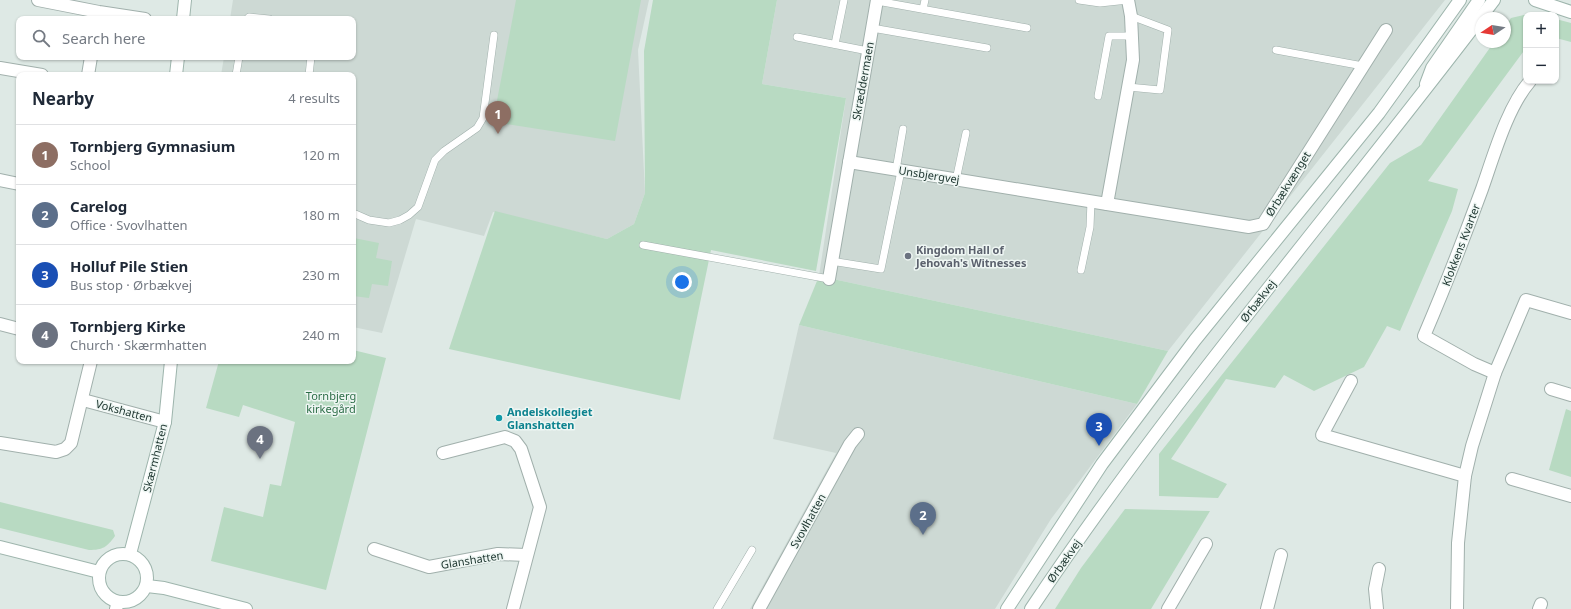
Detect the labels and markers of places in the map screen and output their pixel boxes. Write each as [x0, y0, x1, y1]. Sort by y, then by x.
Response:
pin: 1 [485, 101, 511, 134]
place label: Kingdom Hall of Jehovah's Witnesses [915, 242, 1027, 270]
marker: Kingdom Hall of Jehovah's Witnesses [903, 251, 913, 261]
place label: Andelskollegiet Glanshatten [507, 404, 593, 432]
marker: Andelskollegiet Glanshatten [494, 413, 504, 423]
pin: 3 [1086, 413, 1112, 446]
pin: 4 [247, 426, 273, 459]
pin: 2 [910, 502, 936, 535]

